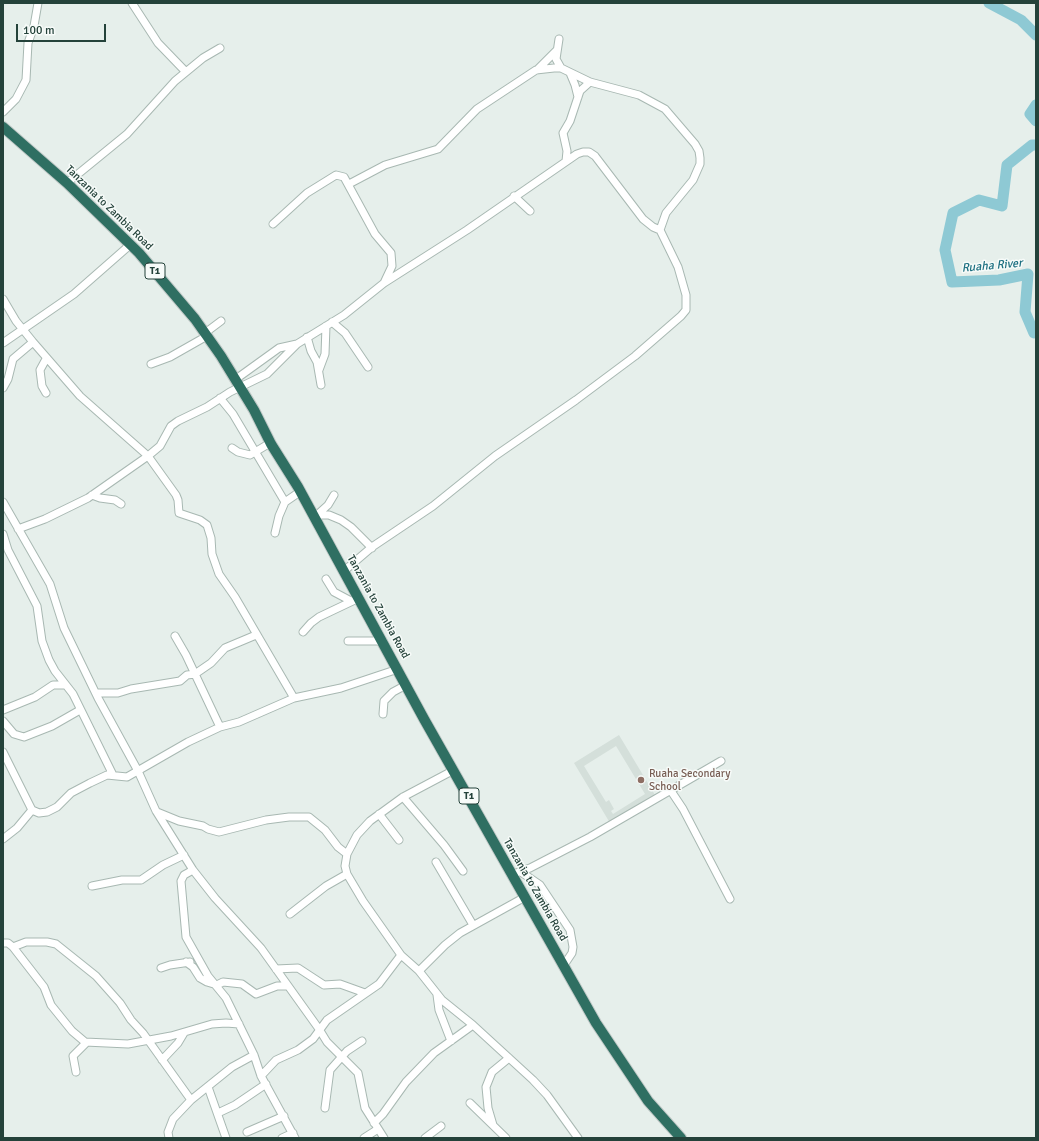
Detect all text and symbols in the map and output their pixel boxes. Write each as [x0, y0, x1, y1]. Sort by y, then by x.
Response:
scale bar [18, 16, 108, 42]
text: 100 m [23, 23, 55, 38]
street label: Tanzania to Zambia Road [63, 163, 155, 253]
water label: Ruaha River [961, 256, 1023, 276]
road number: T1 [145, 263, 165, 279]
street label: Tanzania to Zambia Road [344, 553, 412, 661]
place label: Ruaha Secondary School [649, 767, 730, 793]
marker: Ruaha Secondary School [636, 775, 646, 785]
road number: T1 [459, 788, 479, 804]
street label: Tanzania to Zambia Road [500, 836, 570, 944]

